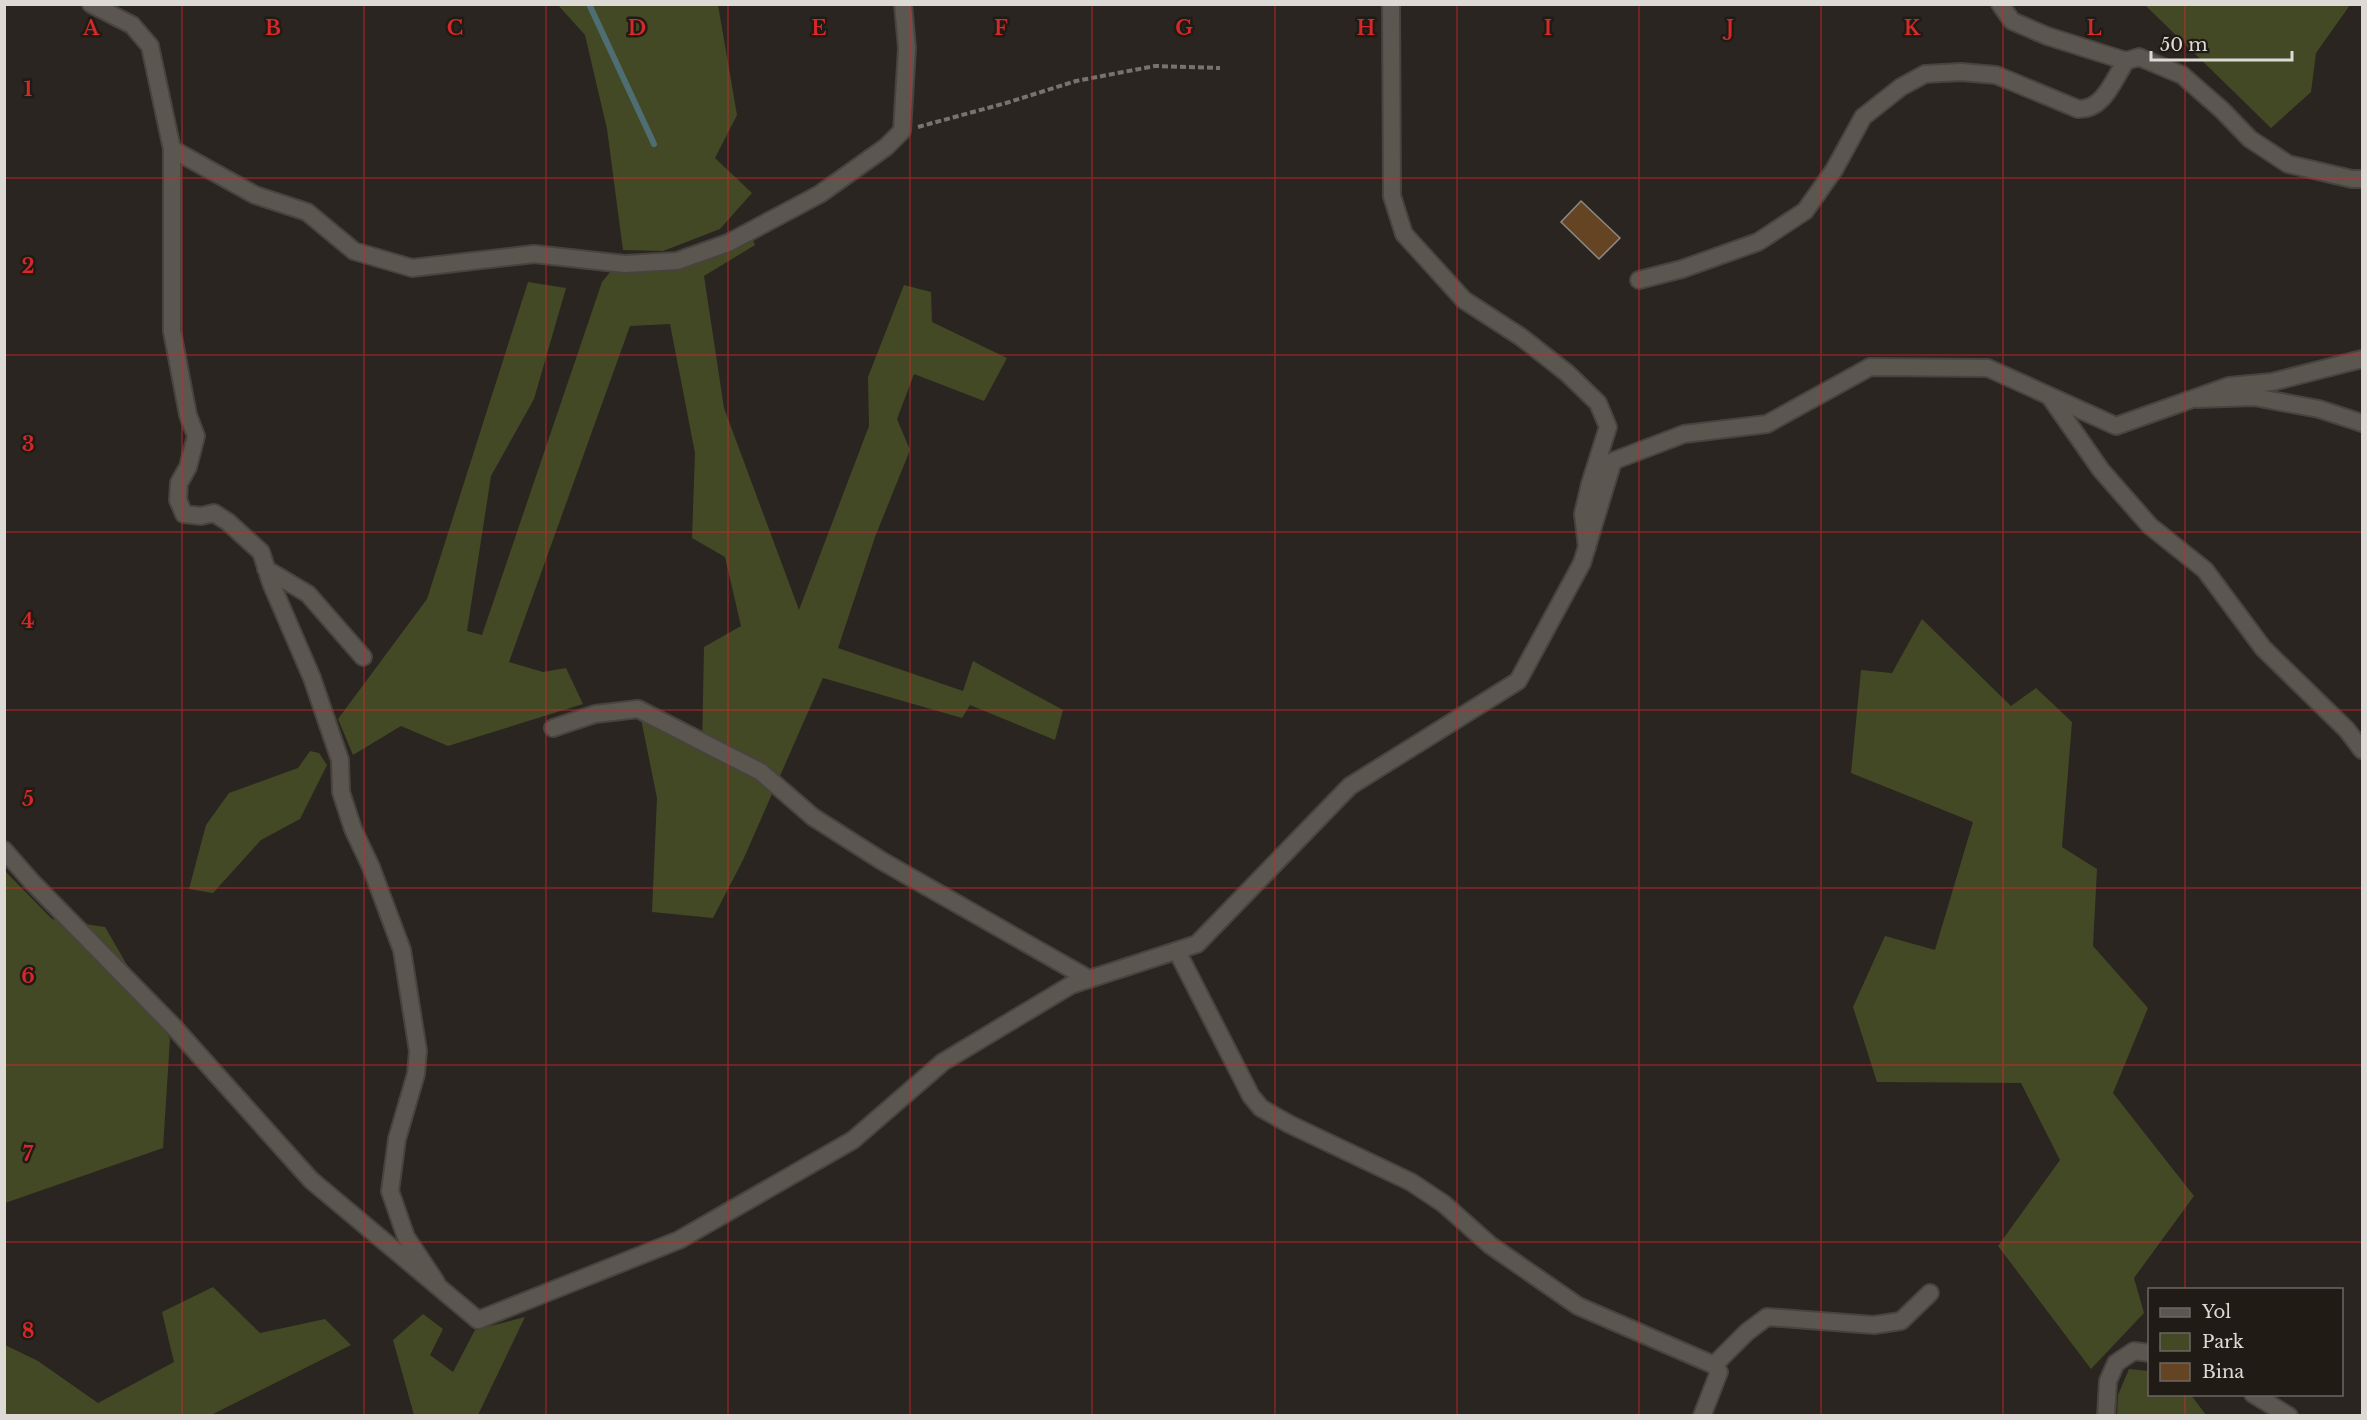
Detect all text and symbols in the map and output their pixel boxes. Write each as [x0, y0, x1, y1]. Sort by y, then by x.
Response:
text: A [82, 16, 100, 40]
text: B [265, 16, 281, 40]
text: C [447, 16, 463, 40]
text: D [628, 16, 646, 40]
text: E [811, 16, 827, 40]
text: F [994, 16, 1008, 40]
text: G [1175, 16, 1193, 40]
text: H [1357, 16, 1376, 40]
text: I [1544, 16, 1552, 40]
text: J [1722, 16, 1734, 40]
text: K [1904, 16, 1921, 40]
text: L [2086, 16, 2102, 40]
scale bar [2151, 24, 2292, 62]
text: 50 m [2160, 34, 2208, 56]
text: 1 [24, 77, 33, 101]
text: 2 [21, 254, 35, 278]
text: 3 [22, 432, 34, 456]
text: 4 [21, 609, 35, 633]
text: 5 [22, 787, 34, 811]
text: 6 [21, 964, 35, 988]
text: 7 [23, 1142, 34, 1166]
legend [2148, 1288, 2343, 1396]
text: Yol [2201, 1301, 2231, 1323]
text: 8 [22, 1319, 34, 1343]
text: Park [2202, 1331, 2244, 1353]
text: Bina [2202, 1361, 2244, 1383]

